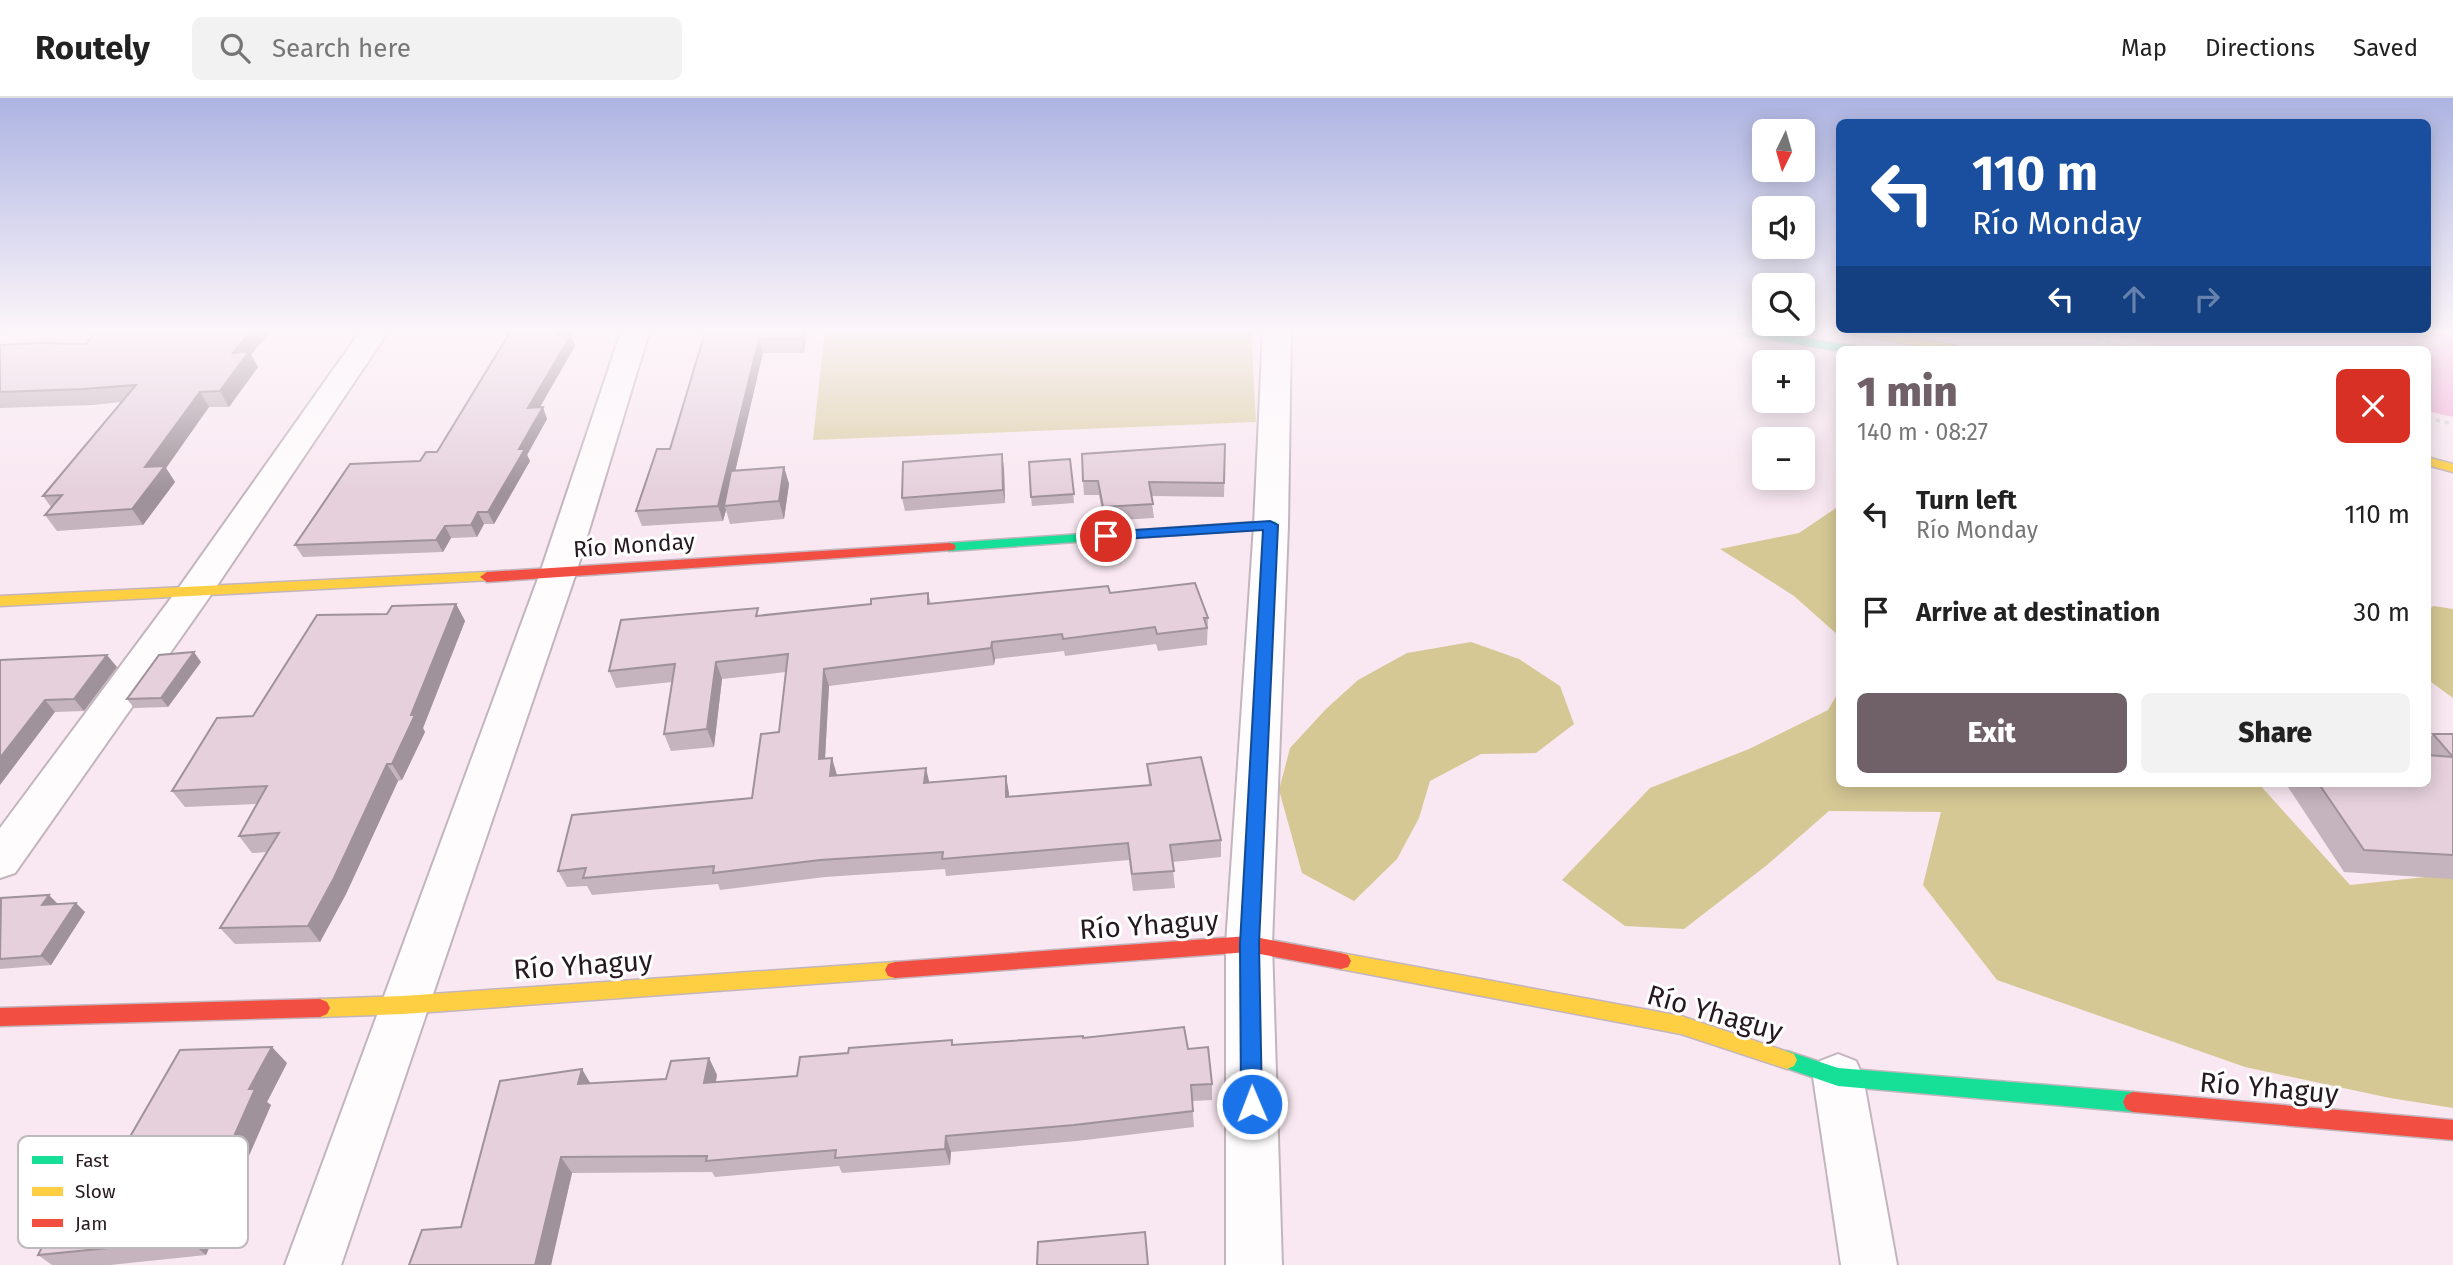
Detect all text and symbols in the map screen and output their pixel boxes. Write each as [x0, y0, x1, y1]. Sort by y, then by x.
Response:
search box [192, 17, 682, 80]
text: Routely [35, 28, 150, 68]
icon: search [216, 29, 254, 67]
text: Search here [272, 33, 411, 64]
text: Map [2121, 34, 2167, 62]
text: Directions [2205, 34, 2315, 62]
text: Saved [2353, 34, 2418, 62]
north arrow [1752, 119, 1815, 182]
map controls [1752, 119, 1815, 490]
text: 110 m [1972, 144, 2098, 203]
icon: left [1857, 147, 1948, 238]
button: sound [1752, 196, 1815, 259]
text: Río Monday [1972, 204, 2142, 242]
button: search [1752, 273, 1815, 336]
icon: left [2042, 280, 2080, 318]
icon: ahead [2115, 280, 2153, 318]
icon: right [2188, 280, 2226, 318]
button: + [1752, 350, 1815, 413]
text: 1 min [1857, 367, 1958, 417]
button: close [2336, 369, 2410, 443]
text: 140 m · 08:27 [1857, 418, 1988, 446]
button: − [1752, 427, 1815, 490]
text: Turn left [1916, 485, 2017, 516]
icon: left [1857, 495, 1895, 533]
text: 110 m [2344, 499, 2410, 530]
pin [1076, 506, 1136, 566]
text: Río Monday [1916, 516, 2038, 544]
icon: arrive [1087, 517, 1125, 555]
street label: Río Monday [572, 527, 696, 563]
icon: arrive [1857, 593, 1895, 631]
text: Arrive at destination [1916, 597, 2160, 628]
text: 30 m [2353, 597, 2410, 628]
button: Exit [1857, 693, 2127, 773]
button: Share [2141, 693, 2410, 773]
street label: Río Yhaguy [1078, 904, 1220, 946]
street label: Río Yhaguy [512, 944, 654, 986]
street label: Río Yhaguy [1643, 978, 1787, 1048]
street label: Río Yhaguy [2198, 1065, 2340, 1111]
position arrow [1215, 1067, 1289, 1141]
legend [18, 1136, 248, 1248]
text: Fast [75, 1149, 109, 1172]
text: Slow [75, 1180, 116, 1203]
text: Jam [75, 1212, 107, 1235]

